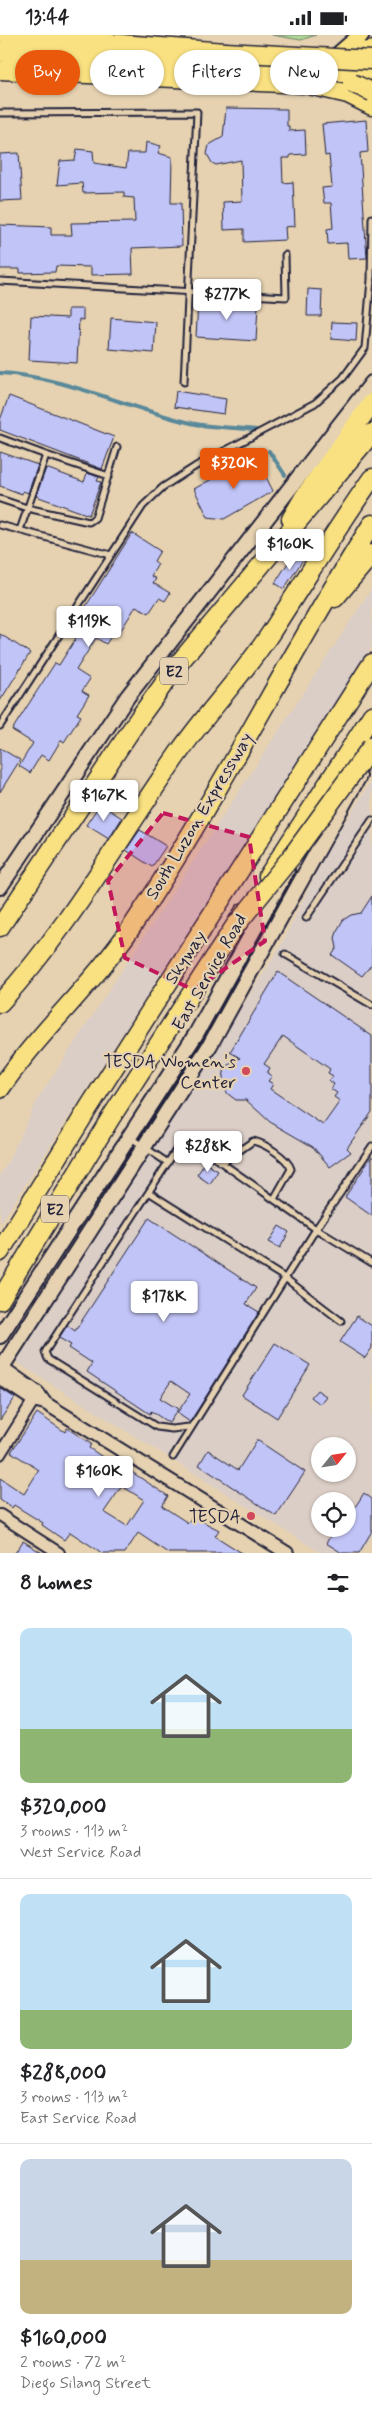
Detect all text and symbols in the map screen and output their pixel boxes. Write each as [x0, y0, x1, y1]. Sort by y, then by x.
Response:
text: 13:44 [25, 5, 69, 30]
chip: Buy [15, 50, 80, 95]
chip: Rent [90, 50, 164, 95]
chip: Filters [174, 50, 260, 95]
chip: New [270, 50, 338, 95]
pin: $277K [192, 279, 262, 321]
text: $277K [204, 284, 250, 305]
pin: $320K [199, 447, 269, 490]
text: $320K [211, 453, 257, 474]
pin: $160K [255, 529, 325, 571]
text: $160K [267, 534, 313, 555]
pin: $119K [54, 605, 124, 648]
text: $119K [67, 611, 111, 632]
road number: E2 [160, 657, 188, 685]
street label: South Luzon Expressway [140, 729, 259, 904]
pin: $167K [69, 779, 139, 822]
text: $167K [81, 785, 127, 806]
street label: East Service Road [167, 910, 253, 1035]
street label: Skyway [160, 926, 212, 989]
place label: TESDA Women's Center [104, 1050, 236, 1095]
marker: TESDA Women's Center [240, 1065, 252, 1077]
pin: $288K [173, 1131, 243, 1173]
text: $288K [185, 1136, 231, 1157]
road number: E2 [41, 1195, 69, 1223]
pin: $178K [129, 1281, 199, 1323]
text: $178K [142, 1286, 186, 1307]
north arrow [311, 1437, 356, 1483]
map controls [311, 1437, 356, 1537]
pin: $160K [64, 1455, 134, 1498]
text: $160K [76, 1461, 122, 1482]
button: locate [311, 1492, 356, 1537]
place label: TESDA [189, 1505, 241, 1529]
marker: TESDA [245, 1510, 257, 1522]
text: 8 homes [20, 1569, 92, 1597]
icon: filters [324, 1569, 352, 1597]
icon: home [141, 1661, 231, 1751]
text: $320,000 [20, 1793, 106, 1821]
text: 3 rooms · 113 m² [20, 1821, 128, 1842]
text: West Service Road [20, 1842, 141, 1863]
icon: home [141, 1926, 231, 2016]
text: $288,000 [20, 2059, 106, 2087]
text: 3 rooms · 113 m² [20, 2087, 128, 2108]
text: East Service Road [20, 2108, 137, 2129]
icon: home [141, 2191, 231, 2281]
text: $160,000 [20, 2324, 107, 2352]
text: 2 rooms · 72 m² [20, 2352, 126, 2373]
text: Diego Silang Street [20, 2373, 151, 2394]

